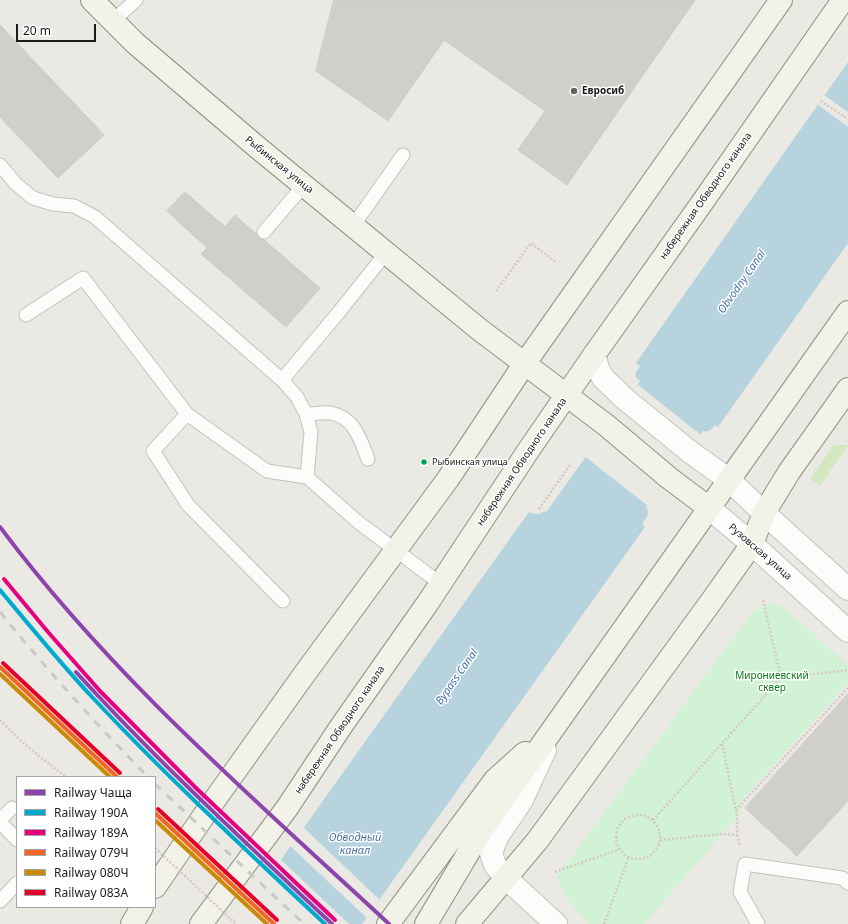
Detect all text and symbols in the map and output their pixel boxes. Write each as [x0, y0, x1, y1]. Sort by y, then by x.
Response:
scale bar [18, 16, 98, 42]
text: 20 m [23, 22, 51, 39]
place label: Евросиб [582, 85, 624, 97]
marker: Евросиб [569, 86, 579, 96]
street label: набережная Обводного канала [657, 130, 755, 262]
street label: Рыбинская улица [242, 134, 316, 196]
water label: Obvodny Canal [715, 248, 769, 316]
street label: набережная Обводного канала [475, 396, 569, 528]
marker: Рыбинская улица [419, 457, 429, 467]
place label: Рыбинская улица [432, 457, 508, 467]
street label: Рузовская улица [726, 521, 794, 583]
water label: Bypass Canal [433, 647, 481, 707]
street label: набережная Обводного канала [293, 664, 387, 796]
park label: Мирониевский сквер [735, 670, 809, 694]
legend [16, 776, 156, 908]
text: Railway Чаща [54, 784, 132, 801]
text: Railway 190А [54, 804, 128, 821]
text: Railway 189А [54, 824, 128, 841]
water label: Обводный канал [329, 831, 381, 857]
text: Railway 079Ч [54, 844, 128, 861]
text: Railway 080Ч [54, 864, 128, 881]
text: Railway 083А [54, 884, 128, 901]

